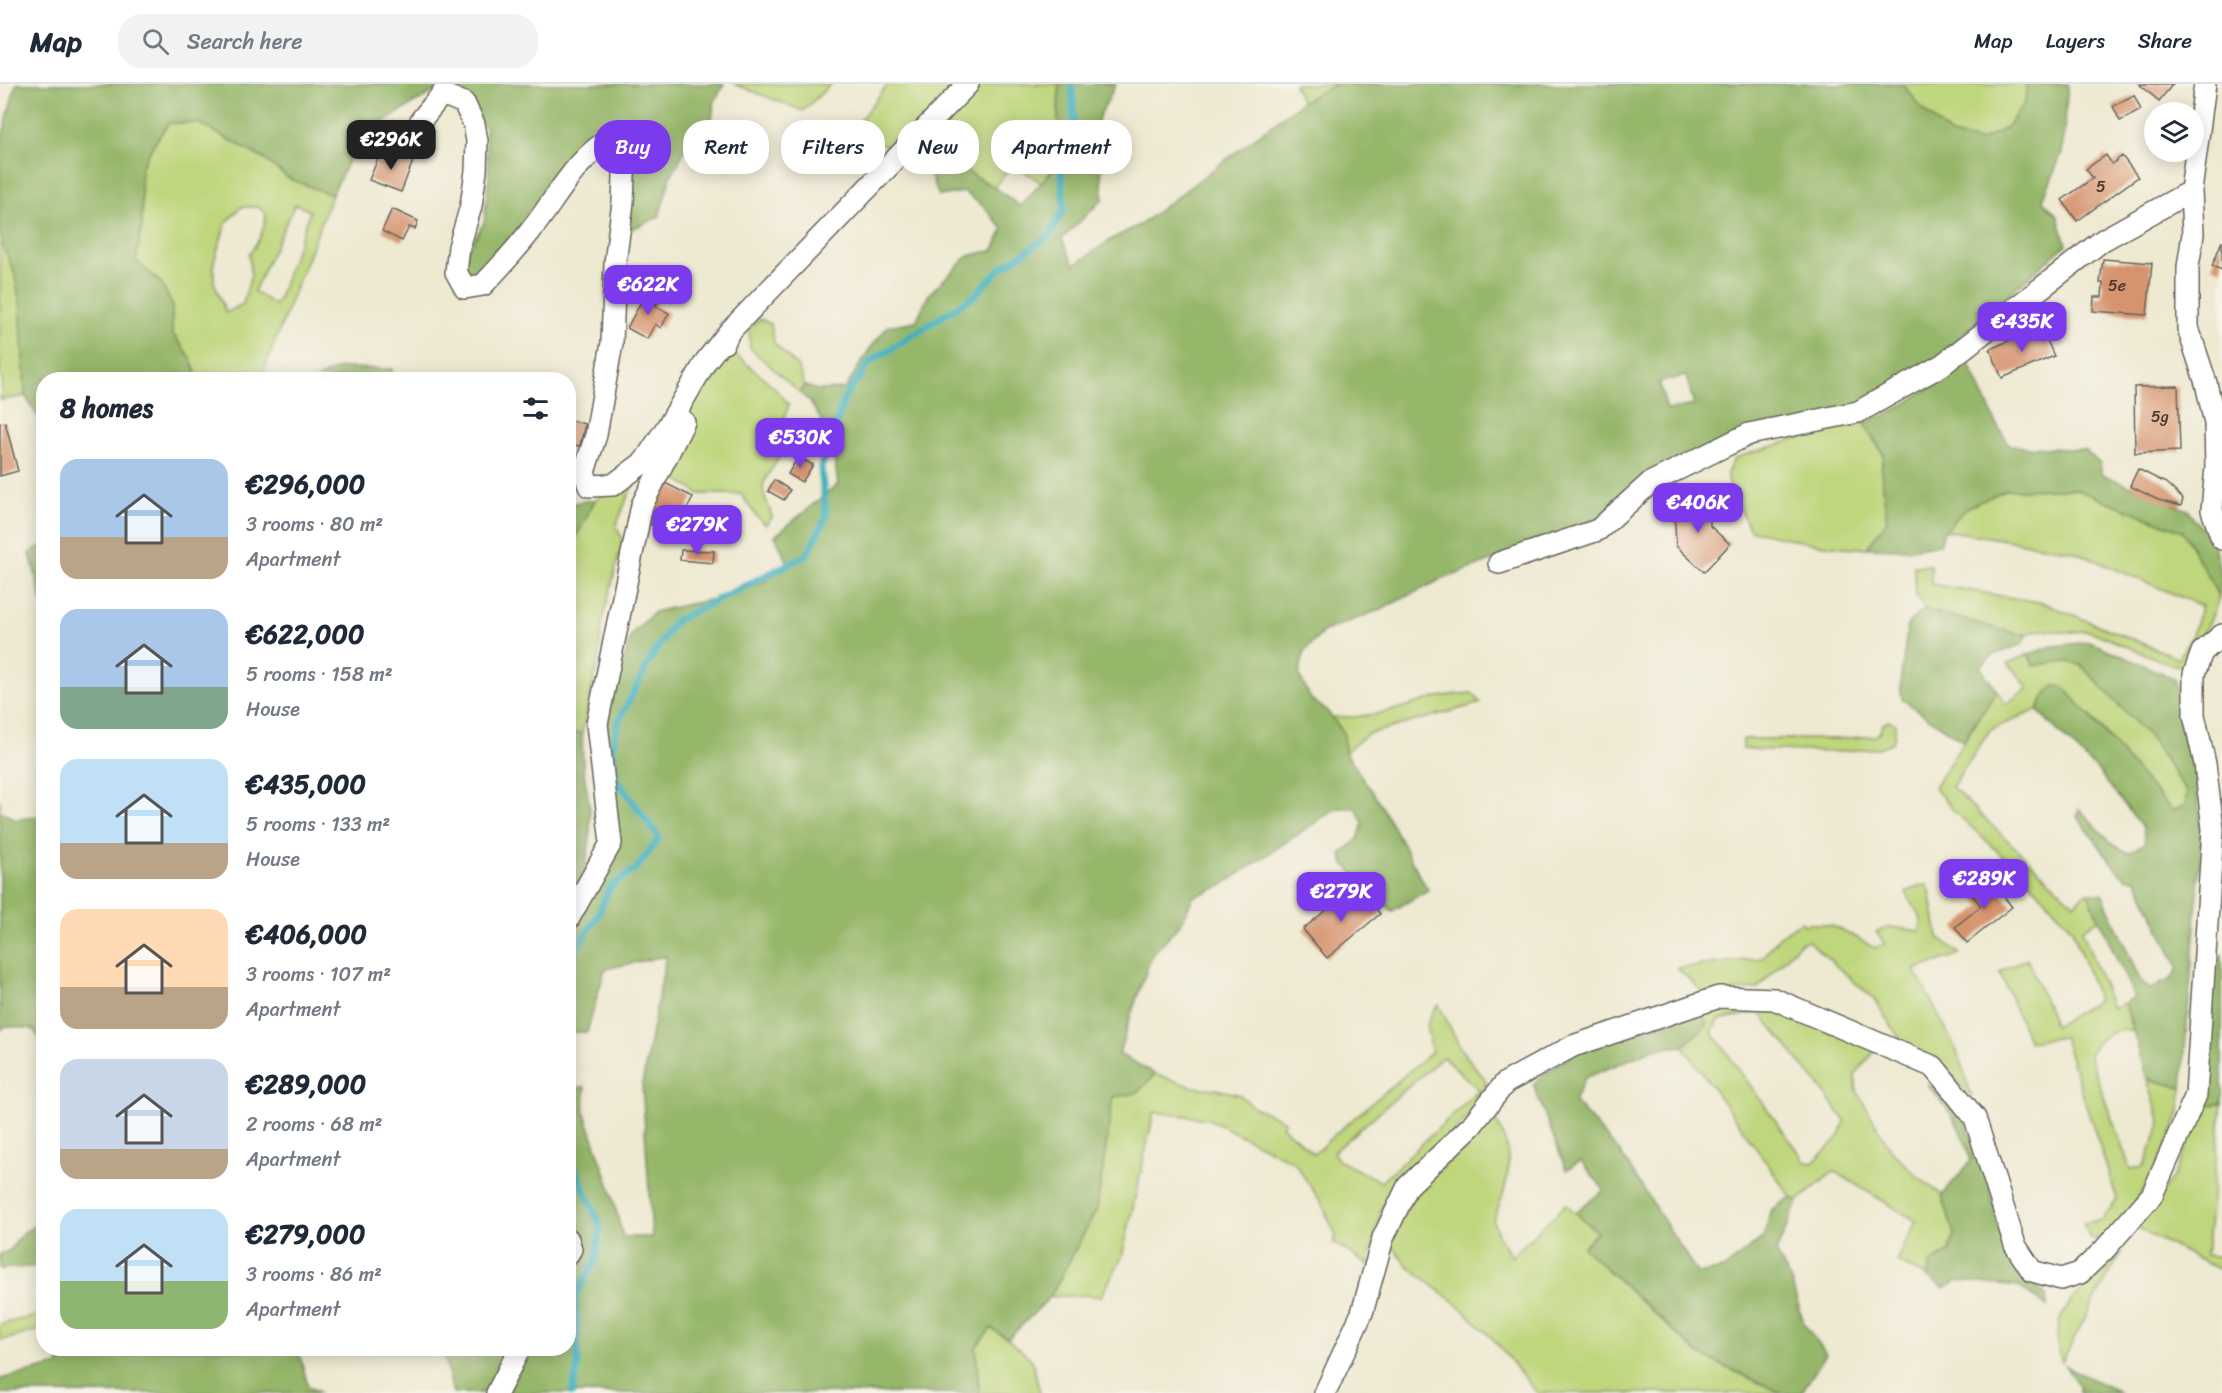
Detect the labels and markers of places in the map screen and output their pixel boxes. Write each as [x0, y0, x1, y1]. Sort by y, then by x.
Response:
pin: €296K [349, 120, 433, 171]
pin: €622K [606, 265, 690, 316]
pin: €435K [1980, 302, 2064, 353]
pin: €530K [758, 418, 842, 469]
pin: €406K [1656, 483, 1740, 534]
pin: €279K [655, 505, 739, 556]
pin: €289K [1942, 859, 2026, 910]
pin: €279K [1299, 872, 1383, 923]

